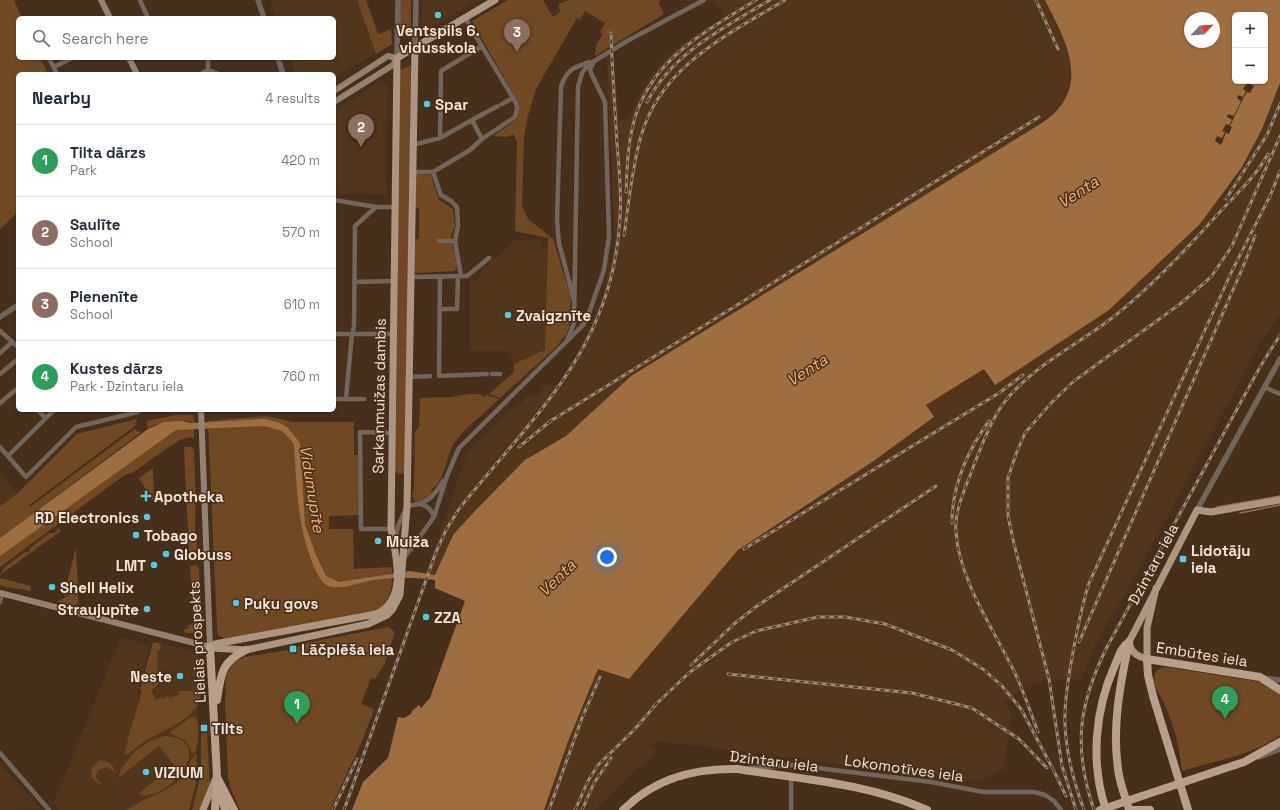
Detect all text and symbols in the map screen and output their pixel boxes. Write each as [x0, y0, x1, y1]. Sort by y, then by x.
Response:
marker: Ventspils 6. vidusskola [433, 10, 443, 20]
north arrow [1184, 12, 1220, 48]
map controls [1232, 12, 1268, 84]
button: + [1232, 12, 1268, 48]
search box [16, 16, 336, 60]
pin: 3 [504, 19, 530, 52]
place label: Ventspils 6. vidusskola [396, 21, 480, 57]
icon: search [30, 27, 52, 49]
text: Search here [62, 29, 148, 48]
button: − [1232, 48, 1268, 84]
text: Nearby [32, 87, 91, 109]
text: 4 results [265, 90, 320, 107]
place label: Spar [435, 95, 468, 114]
marker: Spar [422, 99, 432, 109]
pin: 2 [348, 114, 374, 147]
text: Tilta dārzs [70, 143, 146, 162]
text: 1 [42, 152, 48, 169]
text: 420 m [281, 152, 320, 169]
text: Park [70, 162, 97, 179]
water label: Venta [1053, 171, 1103, 213]
text: Saulīte [70, 215, 121, 234]
text: 2 [41, 224, 49, 241]
text: 570 m [282, 224, 320, 241]
text: School [70, 234, 113, 251]
text: Pienenīte [70, 287, 138, 306]
text: 3 [41, 296, 49, 313]
text: 610 m [284, 296, 320, 313]
text: School [70, 306, 113, 323]
place label: Zvaigznīte [516, 306, 591, 325]
marker: Zvaigznīte [503, 310, 513, 320]
street label: Sarkanmuižas dambis [368, 318, 390, 474]
water label: Venta [782, 349, 832, 391]
text: Kustes dārzs [70, 359, 163, 378]
text: 4 [41, 368, 49, 385]
text: 760 m [282, 368, 320, 385]
text: Park · Dzintaru iela [70, 378, 184, 395]
water label: Vidumupīte [295, 444, 329, 535]
place label: Apotheka [154, 487, 224, 506]
marker: Apotheka [141, 491, 151, 501]
place label: RD Electronics [35, 508, 139, 527]
marker: RD Electronics [142, 512, 152, 522]
street label: Dzintaru iela [1124, 520, 1183, 608]
place label: Tobago [144, 526, 197, 545]
marker: Tobago [131, 530, 141, 540]
place label: Muiža [386, 532, 429, 551]
marker: Muiža [373, 536, 383, 546]
place label: Lidotāju iela [1191, 541, 1250, 577]
place label: Globuss [174, 545, 232, 564]
your location [597, 547, 617, 567]
marker: Globuss [161, 549, 171, 559]
water label: Venta [534, 554, 581, 601]
marker: Lidotāju iela [1178, 554, 1188, 564]
place label: LMT [116, 556, 146, 575]
marker: LMT [149, 560, 159, 570]
place label: Shell Helix [60, 578, 134, 597]
street label: Lielais prospekts [184, 580, 210, 703]
marker: Shell Helix [47, 582, 57, 592]
place label: Puķu govs [244, 594, 318, 614]
marker: Puķu govs [231, 598, 241, 608]
place label: Straujupīte [58, 600, 139, 619]
marker: Straujupīte [142, 604, 152, 614]
place label: ZZA [434, 608, 461, 627]
marker: ZZA [421, 612, 431, 622]
street label: Embūtes iela [1155, 637, 1249, 671]
place label: Lāčplēša iela [301, 640, 395, 659]
marker: Lāčplēša iela [288, 644, 298, 654]
place label: Neste [130, 667, 172, 686]
marker: Neste [175, 671, 185, 681]
pin: 4 [1212, 686, 1238, 719]
pin: 1 [284, 691, 310, 724]
place label: Tilts [212, 719, 243, 738]
marker: Tilts [199, 723, 209, 733]
street label: Dzintaru iela [728, 746, 820, 776]
street label: Lokomotīves iela [843, 750, 965, 786]
place label: VIZIUM [154, 763, 203, 782]
marker: VIZIUM [141, 767, 151, 777]

